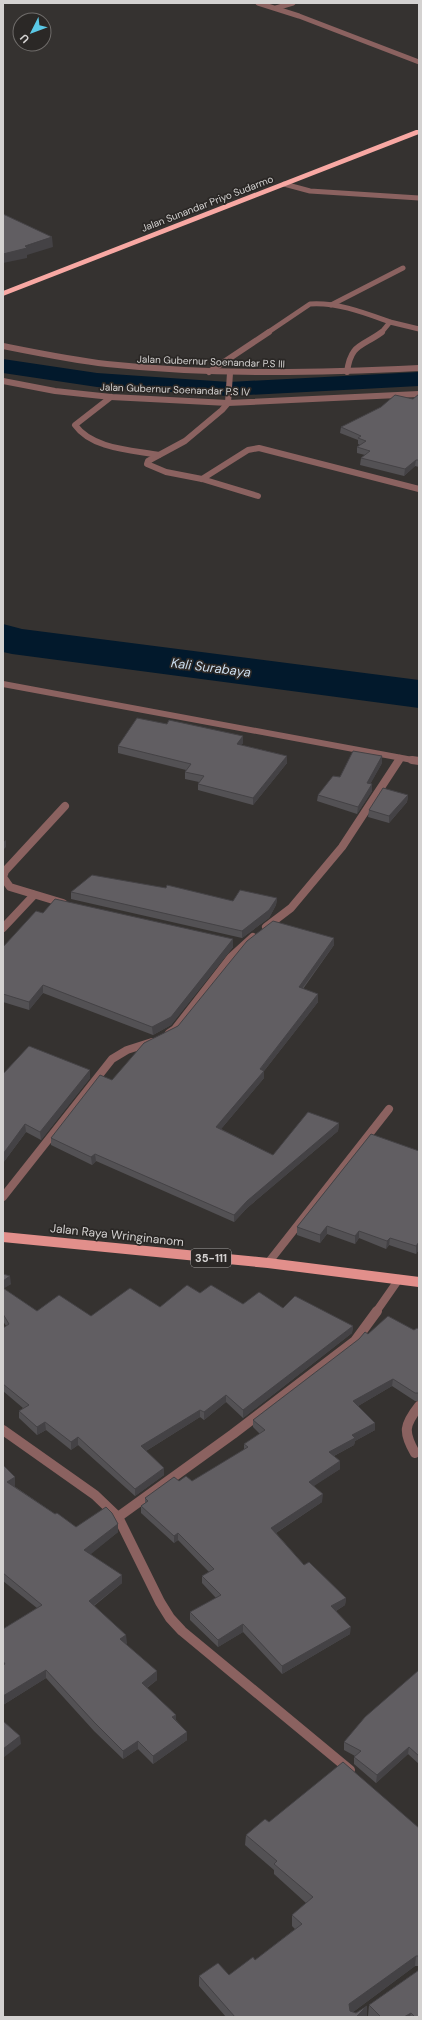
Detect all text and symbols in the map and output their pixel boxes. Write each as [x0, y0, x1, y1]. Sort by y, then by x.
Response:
north arrow [12, 12, 52, 52]
text: U [17, 31, 32, 46]
street label: Jalan Sunandar Priyo Sudarmo [139, 172, 275, 235]
street label: Jalan Gubernur Soenandar P.S III [137, 352, 285, 371]
street label: Jalan Gubernur Soenandar P.S IV [100, 380, 251, 399]
water label: Kali Surabaya [170, 654, 252, 681]
street label: Jalan Raya Wringinanom [49, 1220, 185, 1250]
road number: 35-111 [191, 1249, 231, 1267]

